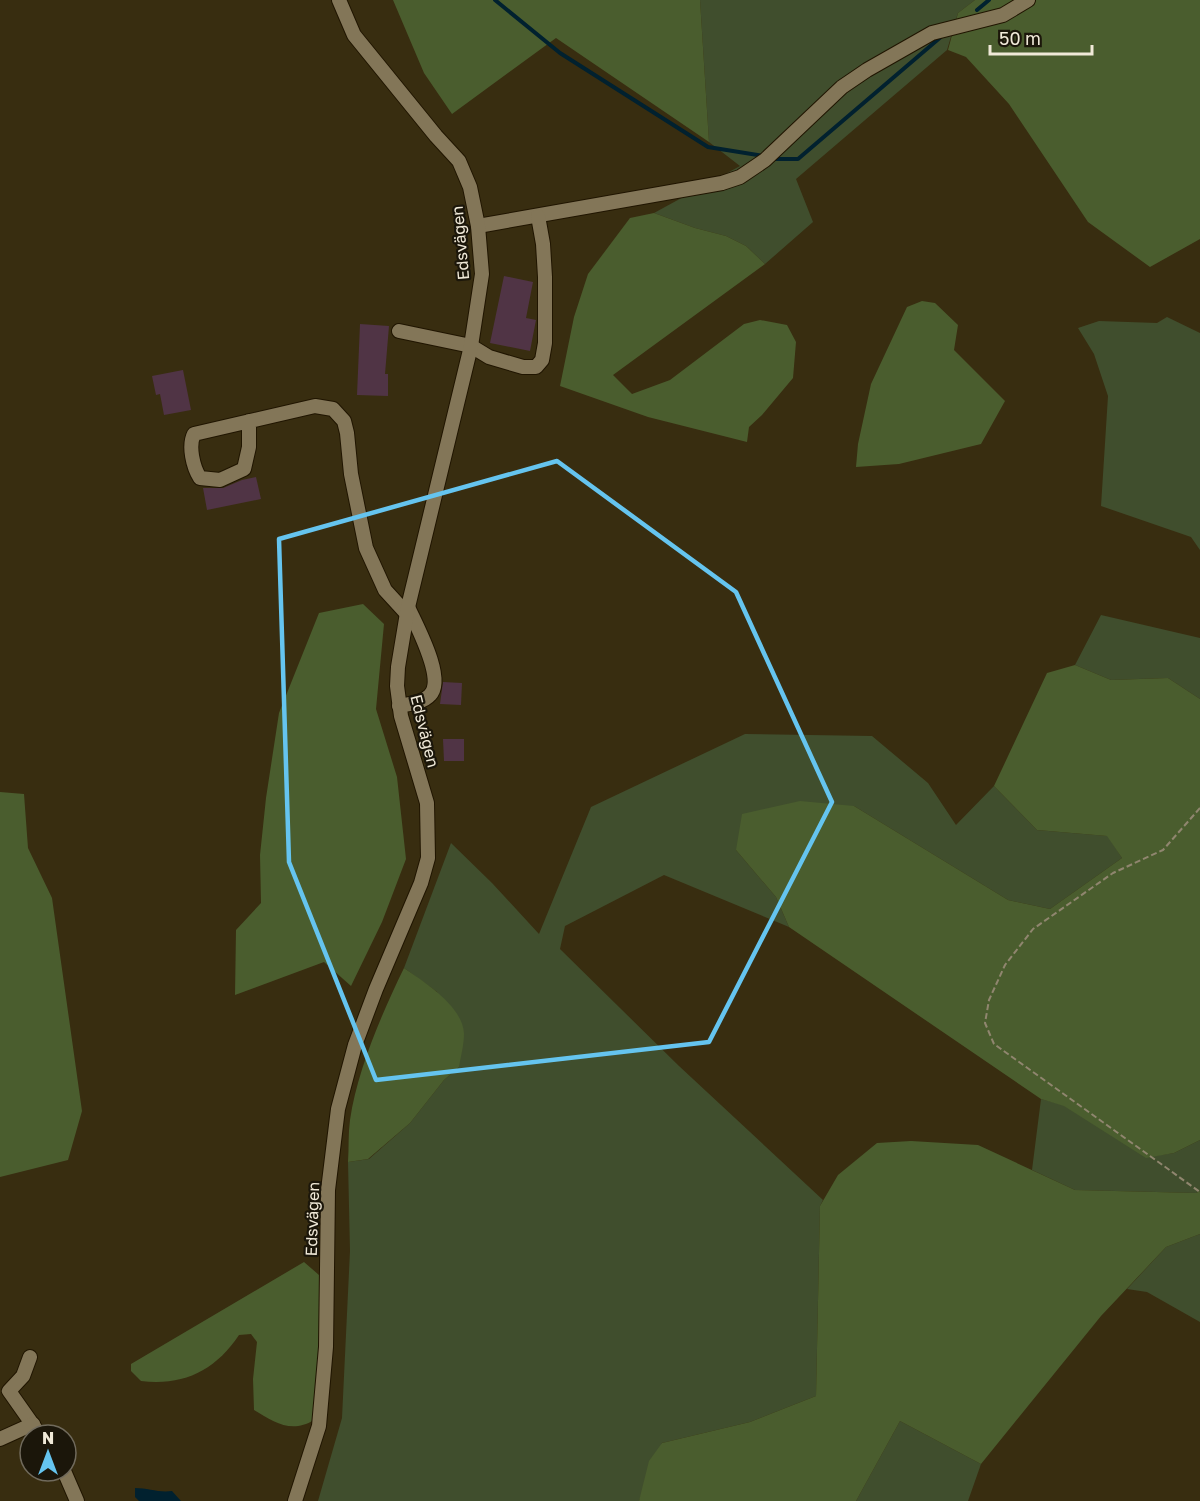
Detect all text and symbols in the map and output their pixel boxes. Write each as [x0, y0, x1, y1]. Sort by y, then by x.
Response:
scale bar [990, 18, 1092, 56]
text: 50 m [999, 27, 1041, 49]
street label: Edsvägen [447, 205, 473, 281]
street label: Edsvägen [406, 692, 444, 770]
street label: Edsvägen [301, 1181, 323, 1257]
north arrow [18, 1423, 78, 1483]
text: N [42, 1428, 54, 1448]

